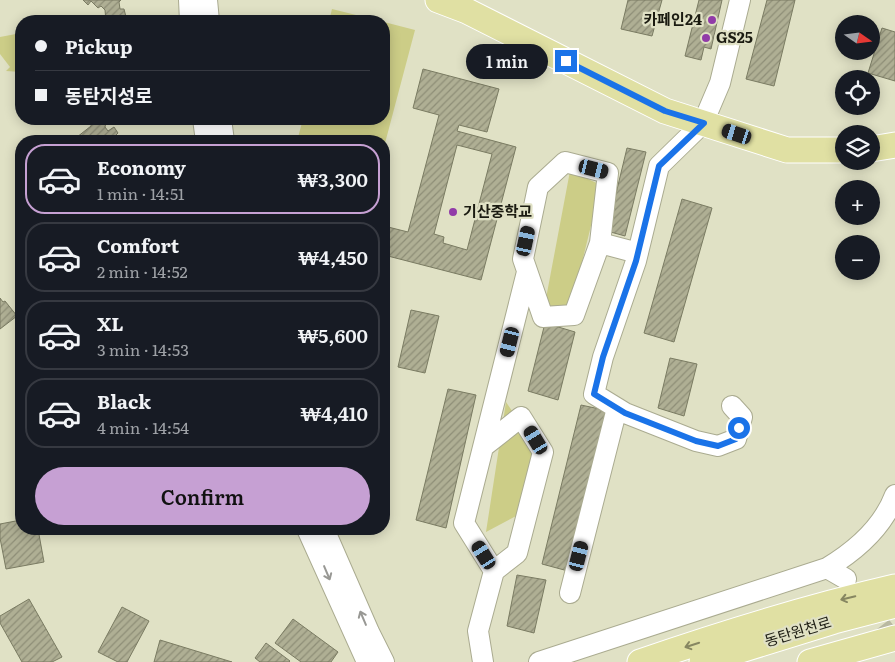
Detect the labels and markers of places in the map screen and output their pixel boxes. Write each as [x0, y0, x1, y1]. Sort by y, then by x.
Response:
place label: 카페인24 [643, 7, 702, 30]
marker: 카페인24 [706, 14, 718, 26]
place label: GS25 [716, 25, 753, 48]
marker: GS25 [700, 32, 712, 44]
place label: 기산중학교 [463, 199, 532, 222]
marker: 기산중학교 [447, 206, 459, 218]

